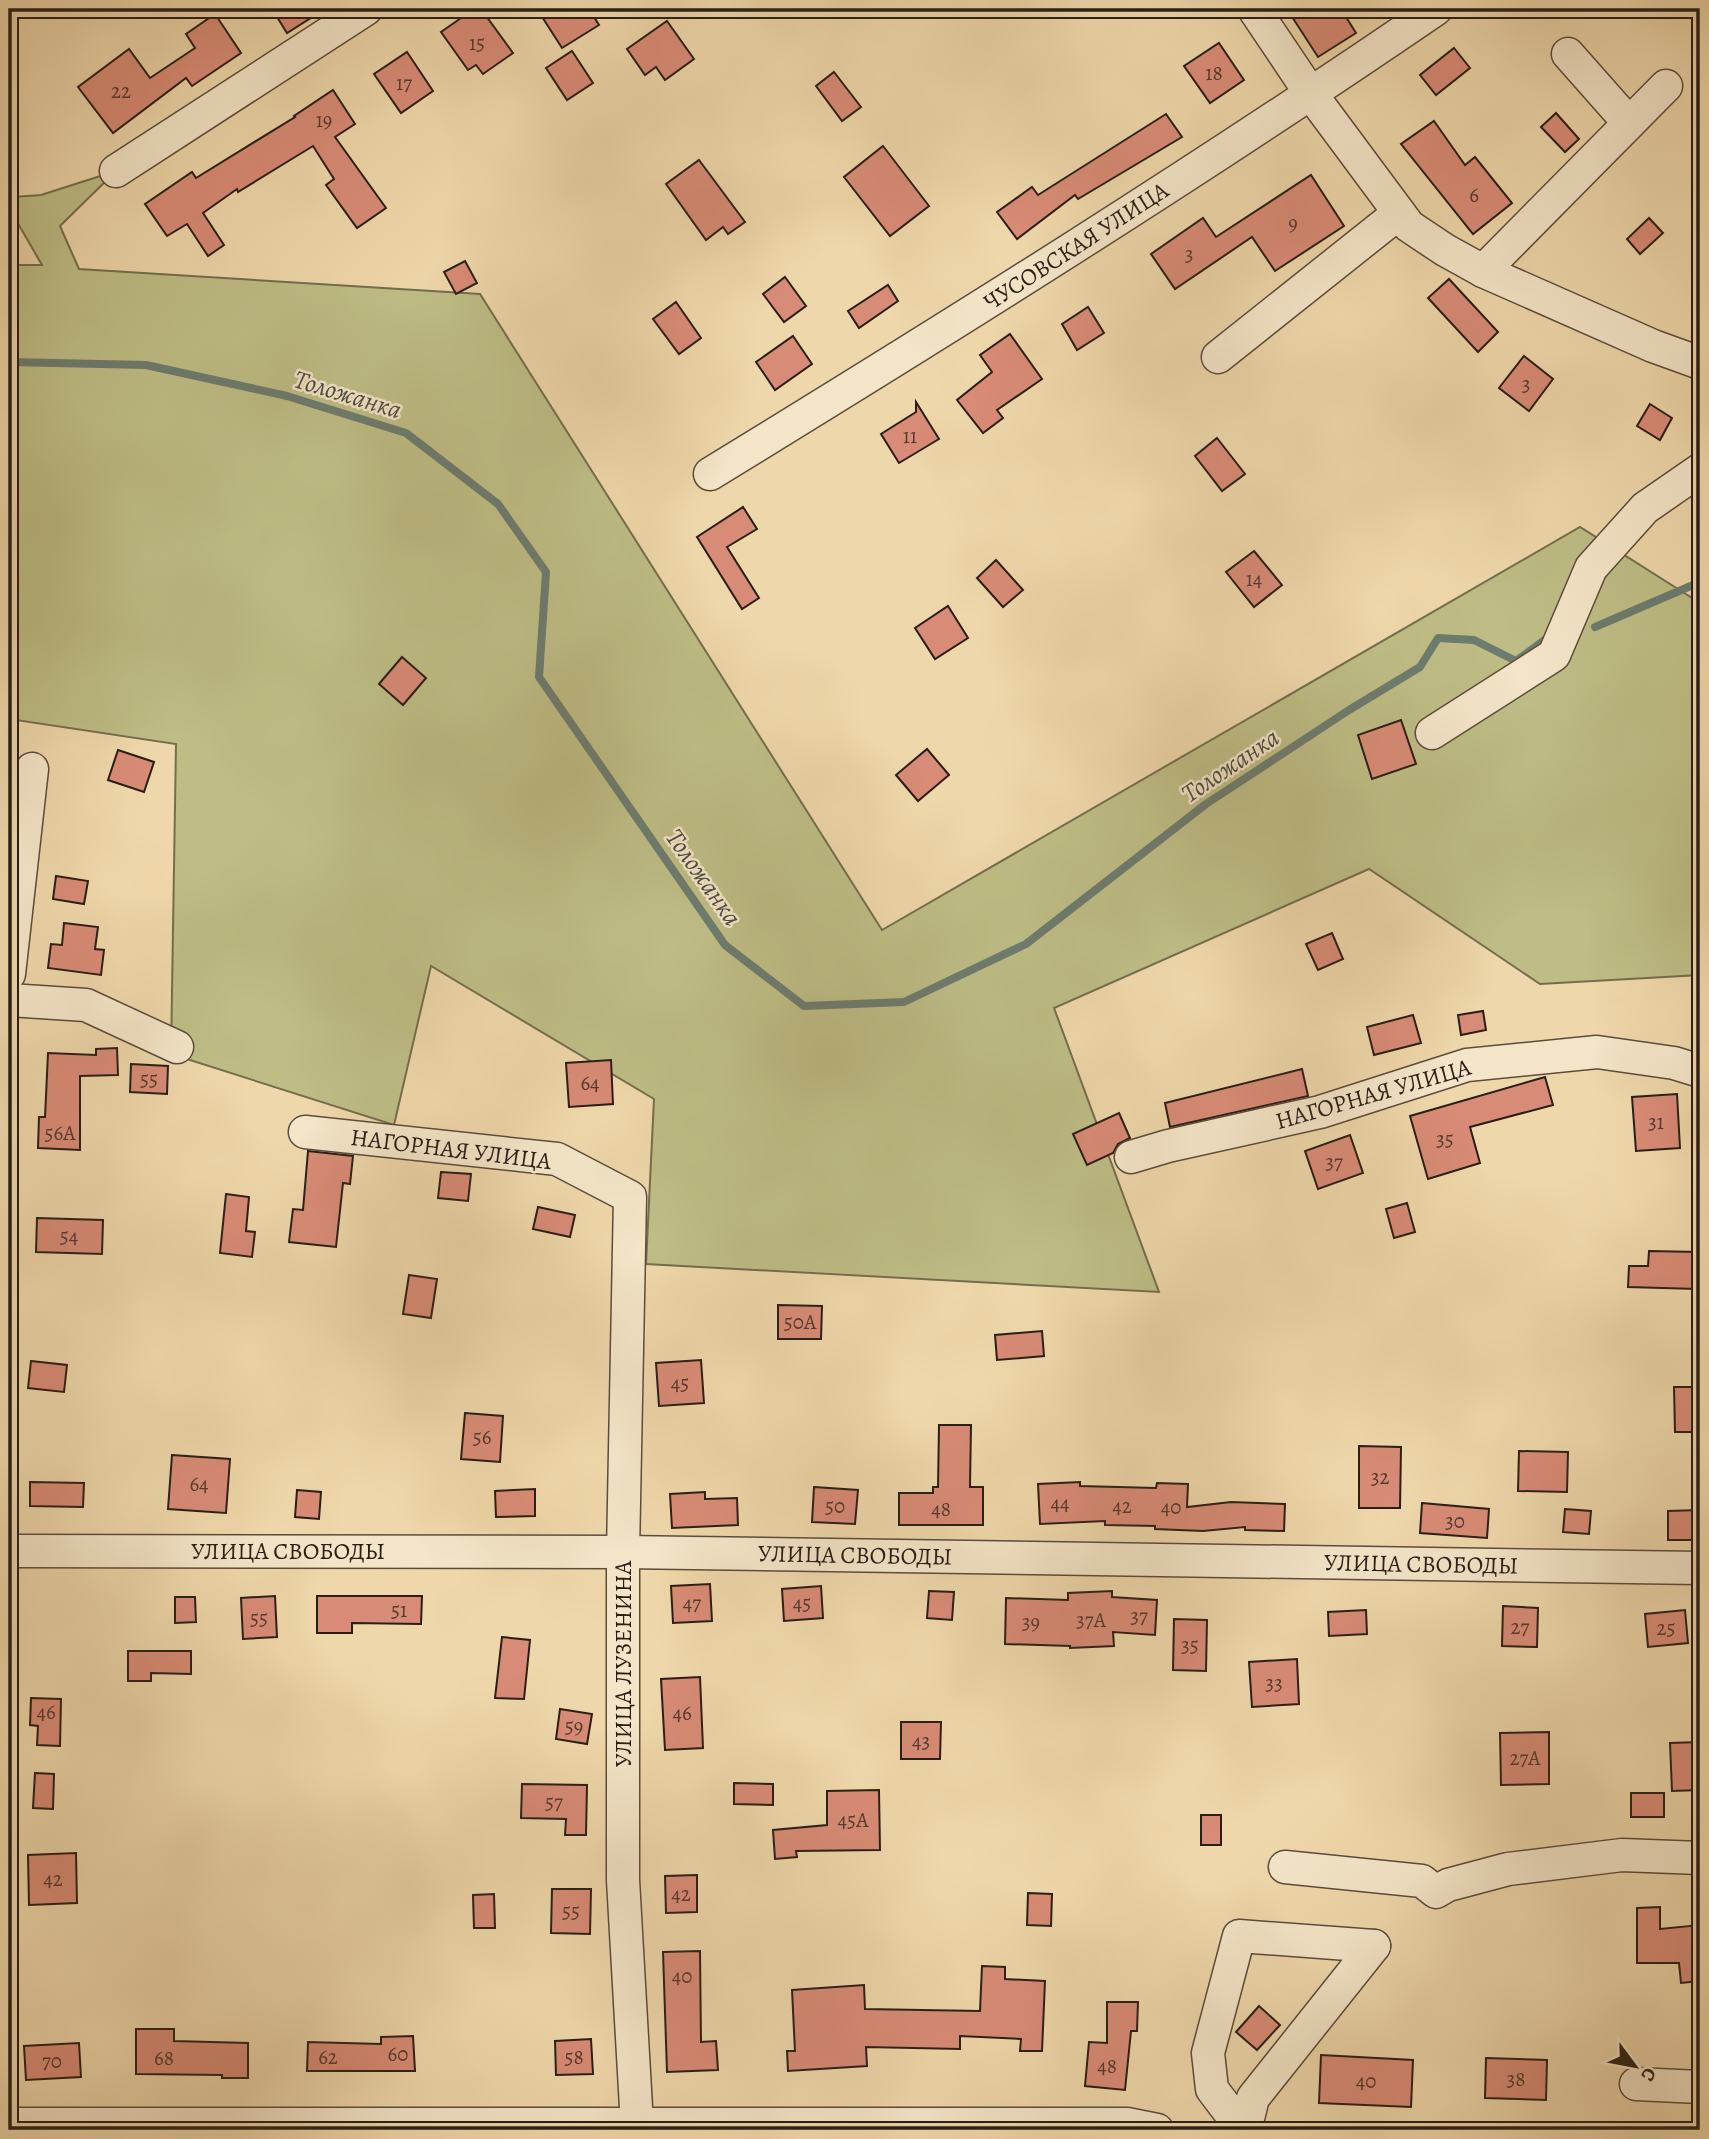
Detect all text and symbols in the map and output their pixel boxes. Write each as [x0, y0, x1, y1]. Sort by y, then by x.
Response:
house number: 15 [469, 29, 485, 57]
house number: 18 [1205, 59, 1223, 87]
house number: 17 [396, 69, 412, 97]
house number: 22 [111, 77, 131, 105]
house number: 19 [316, 106, 332, 134]
street label: ЧУСОВСКАЯ УЛИЦА [977, 174, 1175, 318]
house number: 6 [1469, 181, 1479, 209]
house number: 9 [1288, 209, 1298, 237]
house number: 3 [1185, 240, 1193, 268]
water label: Толожанка [290, 362, 406, 427]
house number: 3 [1522, 370, 1530, 398]
house number: 11 [903, 422, 917, 450]
house number: 14 [1246, 565, 1262, 593]
water label: Толожанка [1175, 720, 1286, 811]
water label: Толожанка [657, 822, 750, 933]
street label: НАГОРНАЯ УЛИЦА [1272, 1051, 1475, 1137]
house number: 55 [140, 1065, 158, 1093]
house number: 64 [580, 1069, 600, 1097]
house number: 31 [1648, 1108, 1664, 1136]
house number: 56А [45, 1119, 76, 1147]
street label: НАГОРНАЯ УЛИЦА [349, 1121, 554, 1177]
house number: 35 [1436, 1125, 1454, 1153]
house number: 37 [1325, 1148, 1343, 1176]
house number: 54 [60, 1222, 78, 1250]
house number: 50А [784, 1308, 817, 1336]
house number: 45 [671, 1369, 689, 1397]
house number: 56 [473, 1423, 492, 1451]
house number: 32 [1371, 1463, 1389, 1491]
house number: 64 [189, 1470, 209, 1498]
house number: 44 [1050, 1489, 1070, 1517]
house number: 50 [825, 1492, 845, 1520]
house number: 42 [1112, 1492, 1132, 1520]
house number: 40 [1161, 1493, 1181, 1521]
house number: 48 [931, 1495, 951, 1523]
house number: 30 [1445, 1507, 1465, 1535]
street label: УЛИЦА СВОБОДЫ [191, 1535, 385, 1567]
street label: УЛИЦА СВОБОДЫ [758, 1537, 952, 1573]
street label: УЛИЦА СВОБОДЫ [1324, 1546, 1518, 1582]
street label: УЛИЦА ЛУЗЕНИНА [607, 1560, 639, 1767]
house number: 47 [683, 1589, 701, 1617]
house number: 45 [793, 1589, 811, 1617]
house number: 51 [391, 1596, 407, 1624]
house number: 37 [1130, 1602, 1148, 1630]
house number: 55 [250, 1604, 268, 1632]
house number: 37А [1076, 1606, 1107, 1634]
house number: 39 [1022, 1608, 1040, 1636]
house number: 27 [1511, 1613, 1530, 1641]
house number: 25 [1656, 1614, 1676, 1642]
house number: 35 [1181, 1631, 1199, 1659]
house number: 33 [1265, 1669, 1283, 1697]
house number: 46 [36, 1698, 56, 1726]
house number: 46 [672, 1699, 692, 1727]
house number: 59 [565, 1712, 583, 1740]
house number: 43 [912, 1727, 930, 1755]
house number: 27А [1509, 1744, 1541, 1772]
house number: 57 [545, 1788, 563, 1816]
house number: 45А [838, 1806, 869, 1834]
house number: 42 [43, 1865, 63, 1893]
house number: 42 [671, 1880, 691, 1908]
house number: 55 [562, 1897, 580, 1925]
house number: 40 [672, 1962, 692, 1990]
north arrow [1600, 2030, 1670, 2100]
house number: 60 [388, 2040, 408, 2068]
house number: 62 [318, 2043, 338, 2071]
house number: 58 [564, 2043, 584, 2071]
house number: 68 [154, 2044, 174, 2072]
house number: 70 [42, 2047, 62, 2075]
house number: 48 [1097, 2052, 1117, 2080]
text: С [1634, 2063, 1663, 2086]
house number: 38 [1507, 2065, 1525, 2093]
house number: 40 [1356, 2067, 1376, 2095]

